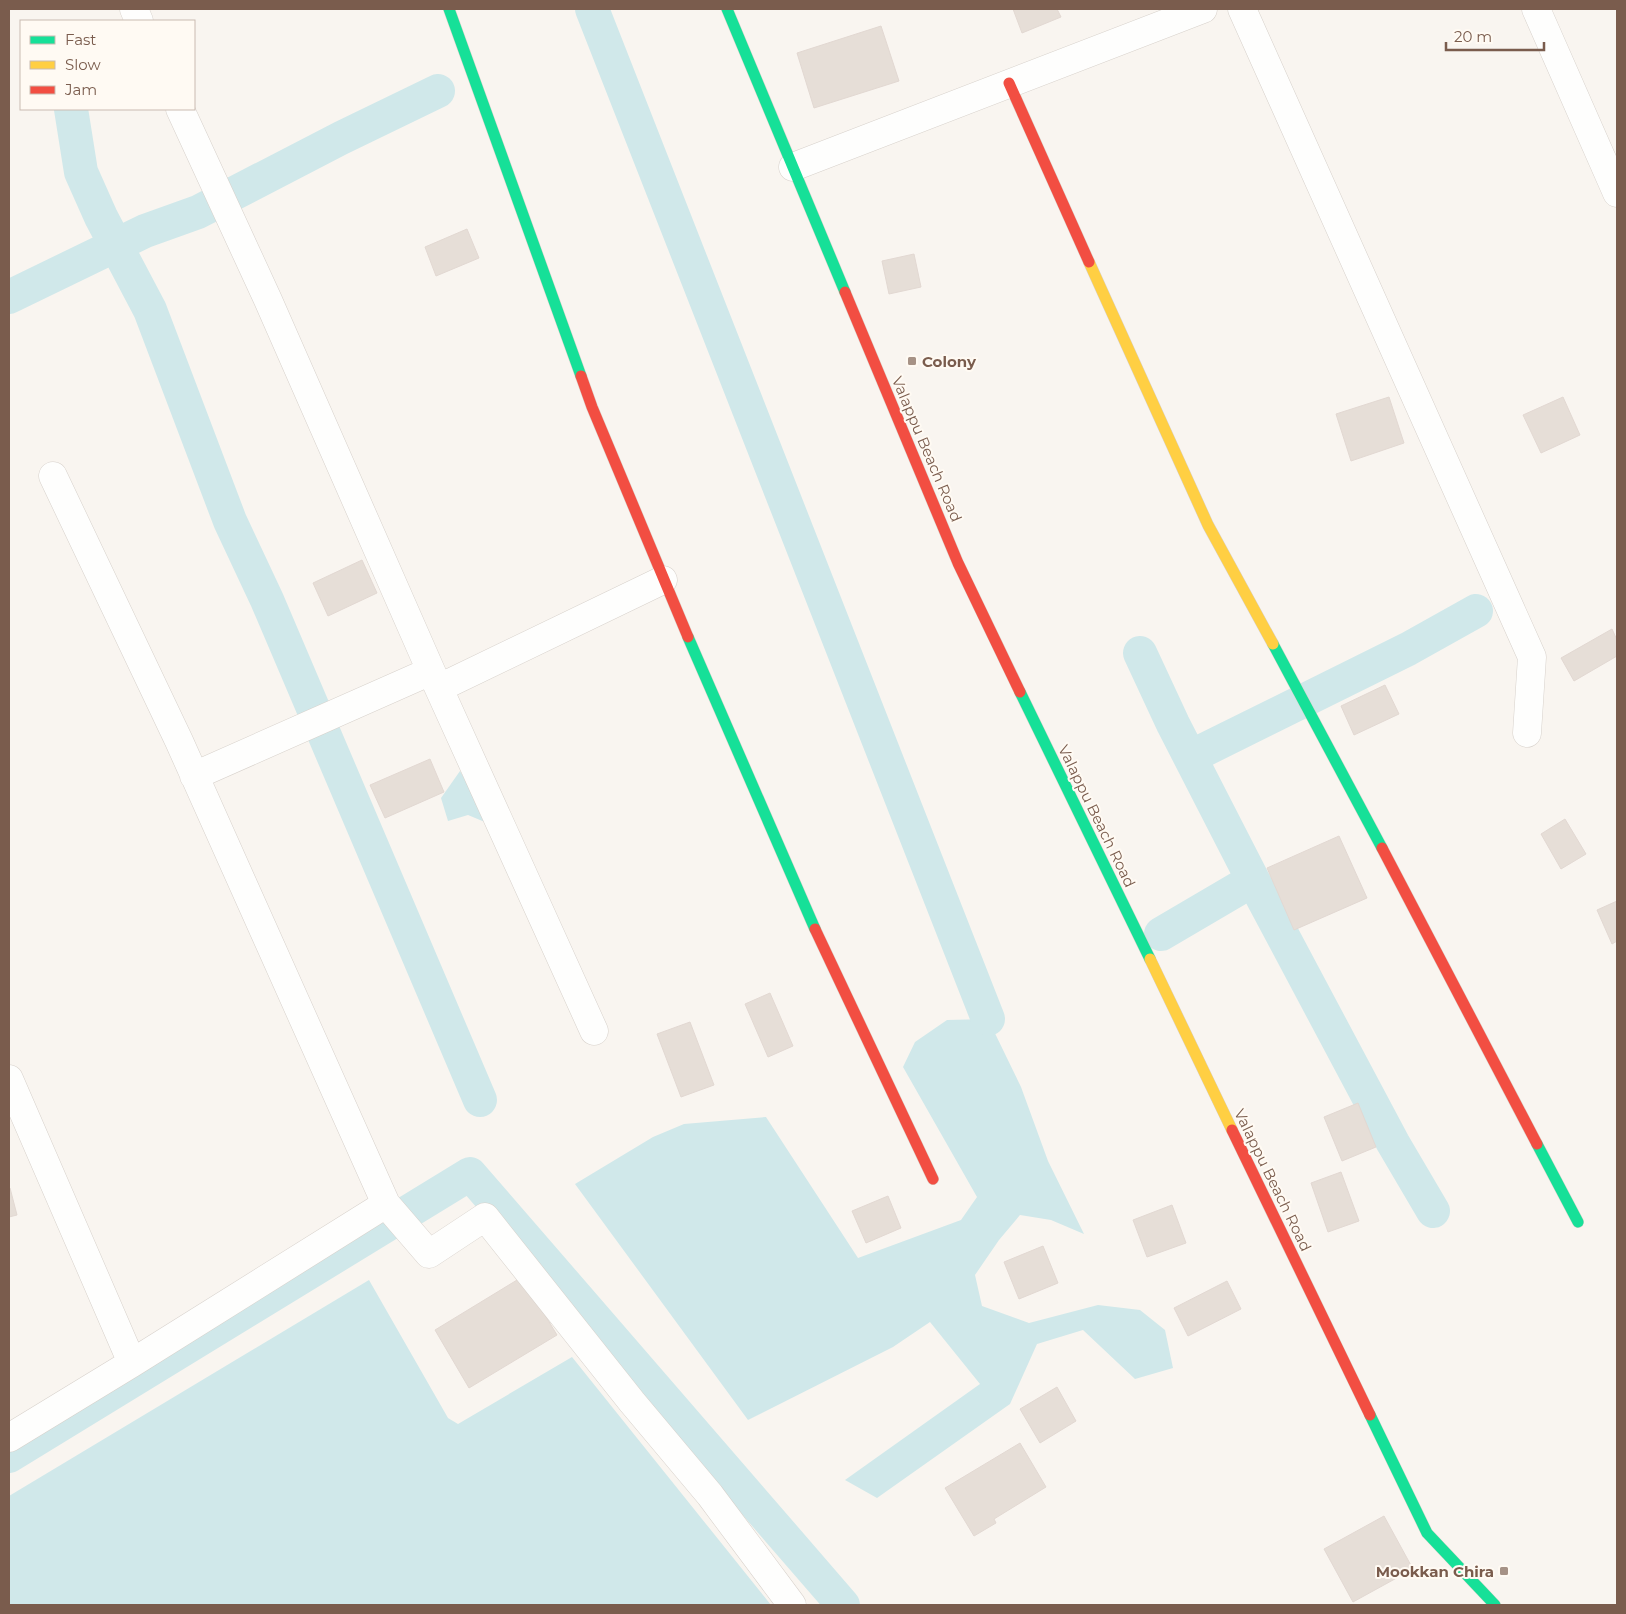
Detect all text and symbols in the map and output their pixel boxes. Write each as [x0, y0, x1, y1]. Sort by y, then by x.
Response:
legend [20, 20, 195, 110]
scale bar [1446, 20, 1544, 52]
text: 20 m [1454, 27, 1492, 46]
text: Fast [65, 30, 96, 49]
text: Slow [65, 55, 101, 74]
text: Jam [64, 80, 97, 99]
place label: Colony [922, 352, 977, 371]
marker: Colony [906, 355, 918, 367]
street label: Valappu Beach Road [888, 373, 966, 525]
street label: Valappu Beach Road [1054, 742, 1140, 890]
street label: Valappu Beach Road [1230, 1106, 1316, 1254]
place label: Mookkan Chira [1376, 1562, 1494, 1581]
marker: Mookkan Chira [1498, 1565, 1510, 1577]

